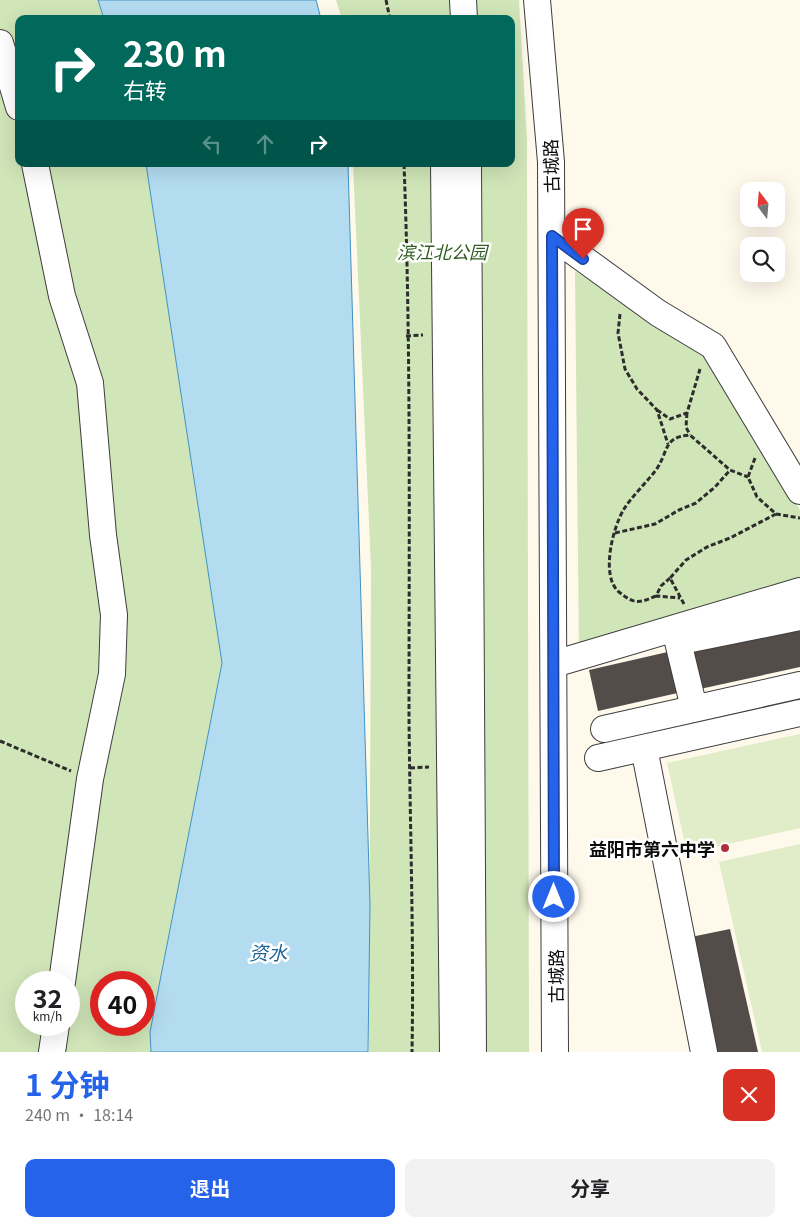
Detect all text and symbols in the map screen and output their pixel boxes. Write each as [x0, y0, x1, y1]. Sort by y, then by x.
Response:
text: 230 m [123, 26, 227, 77]
icon: right [40, 35, 105, 100]
text: 右转 [123, 73, 167, 105]
icon: left [198, 130, 226, 158]
icon: ahead [251, 130, 279, 158]
icon: right [304, 130, 332, 158]
street label: 古城路 [536, 139, 564, 193]
north arrow [740, 182, 785, 228]
map controls [740, 182, 785, 282]
pin [562, 208, 604, 259]
icon: arrive [569, 215, 597, 243]
button: search [740, 237, 785, 282]
park label: 滨江北公园 [397, 238, 490, 264]
place label: 益阳市第六中学 [589, 835, 715, 861]
marker: 益阳市第六中学 [719, 842, 731, 854]
position arrow [527, 870, 579, 922]
water label: 资水 [249, 938, 288, 965]
street label: 古城路 [542, 949, 568, 1003]
speed limit sign: 40 [90, 971, 155, 1036]
text: 32 [33, 979, 62, 1015]
text: km/h [33, 1007, 62, 1024]
text: 1 分钟 [25, 1061, 110, 1105]
button: close [723, 1069, 775, 1121]
text: 240 m · 18:14 [25, 1102, 133, 1126]
button: 退出 [25, 1159, 395, 1217]
button: 分享 [405, 1159, 775, 1217]

